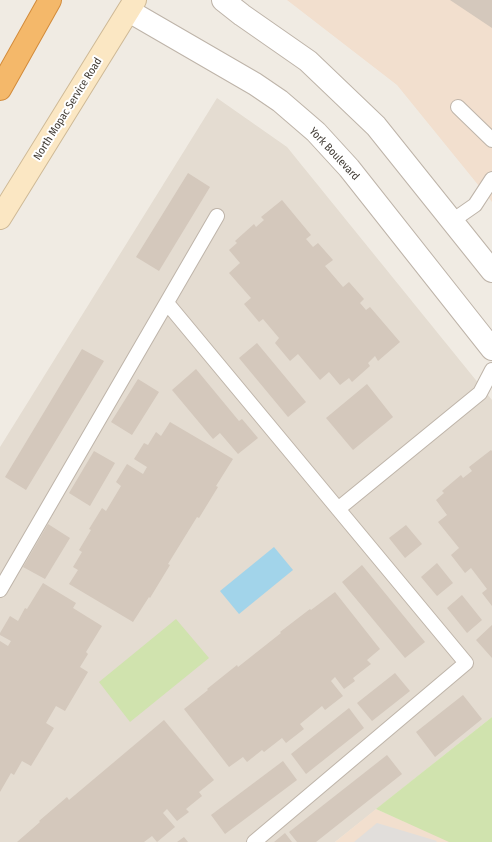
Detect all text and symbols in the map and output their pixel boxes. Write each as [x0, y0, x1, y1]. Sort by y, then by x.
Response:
street label: North Mopac Service Road [31, 55, 105, 163]
street label: York Boulevard [306, 125, 362, 183]

